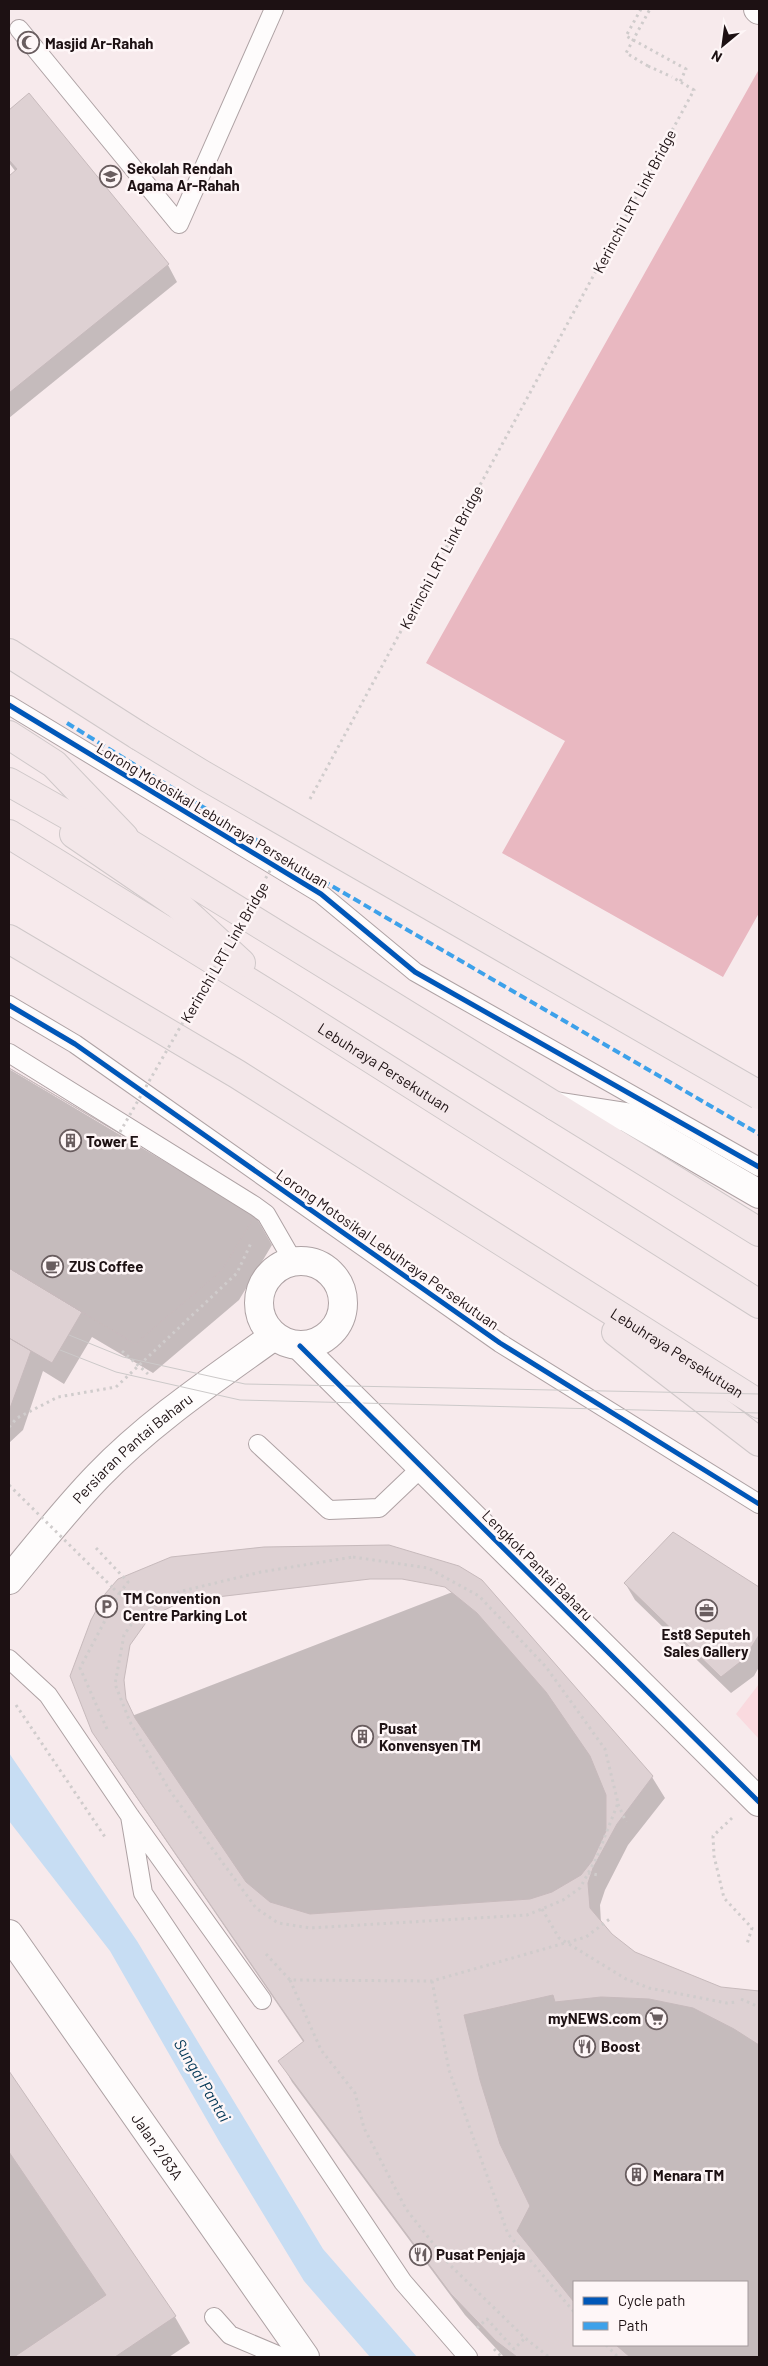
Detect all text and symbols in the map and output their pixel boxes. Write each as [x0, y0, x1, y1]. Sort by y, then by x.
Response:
north arrow [698, 20, 748, 70]
mosque icon: Masjid Ar-Rahah [17, 31, 41, 55]
place label: Masjid Ar-Rahah [45, 34, 154, 52]
text: N [708, 47, 725, 66]
street label: Kerinchi LRT Link Bridge [589, 126, 679, 276]
place label: Sekolah Rendah Agama Ar-Rahah [127, 159, 240, 194]
school or university icon: Sekolah Rendah Agama Ar-Rahah [99, 165, 123, 189]
street label: Kerinchi LRT Link Bridge [396, 482, 486, 632]
street label: Lorong Motosikal Lebuhraya Persekutuan [94, 738, 332, 892]
street label: Kerinchi LRT Link Bridge [176, 878, 272, 1026]
street label: Lebuhraya Persekutuan [315, 1019, 454, 1116]
building icon: Tower E [58, 1129, 82, 1153]
place label: Tower E [86, 1132, 139, 1150]
street label: Lorong Motosikal Lebuhraya Persekutuan [273, 1165, 503, 1333]
cafe icon: ZUS Coffee [41, 1254, 65, 1278]
place label: ZUS Coffee [69, 1257, 144, 1275]
street label: Lebuhraya Persekutuan [608, 1304, 747, 1401]
street label: Persiaran Pantai Baharu [68, 1389, 196, 1507]
street label: Lengkok Pantai Baharu [479, 1506, 597, 1624]
place label: TM Convention Centre Parking Lot [123, 1589, 248, 1624]
parking icon: TM Convention Centre Parking Lot [95, 1595, 119, 1619]
office icon: Est8 Seputeh Sales Gallery [694, 1599, 718, 1623]
place label: Est8 Seputeh Sales Gallery [662, 1625, 750, 1660]
place label: Pusat Konvensyen TM [379, 1719, 481, 1754]
building icon: Pusat Konvensyen TM [351, 1725, 375, 1749]
supermarket icon: myNEWS.com [645, 2006, 669, 2030]
place label: myNEWS.com [548, 2009, 641, 2027]
restaurant icon: Boost [573, 2034, 597, 2058]
water label: Sungai Pantai [171, 2035, 235, 2125]
place label: Boost [601, 2037, 641, 2055]
street label: Jalan 2/83A [128, 2109, 187, 2183]
building icon: Menara TM [625, 2163, 649, 2187]
place label: Menara TM [653, 2166, 724, 2184]
restaurant icon: Pusat Penjaja [408, 2242, 432, 2266]
place label: Pusat Penjaja [436, 2245, 526, 2263]
legend [573, 2281, 748, 2346]
text: Cycle path [618, 2291, 685, 2309]
text: Path [618, 2316, 648, 2334]

